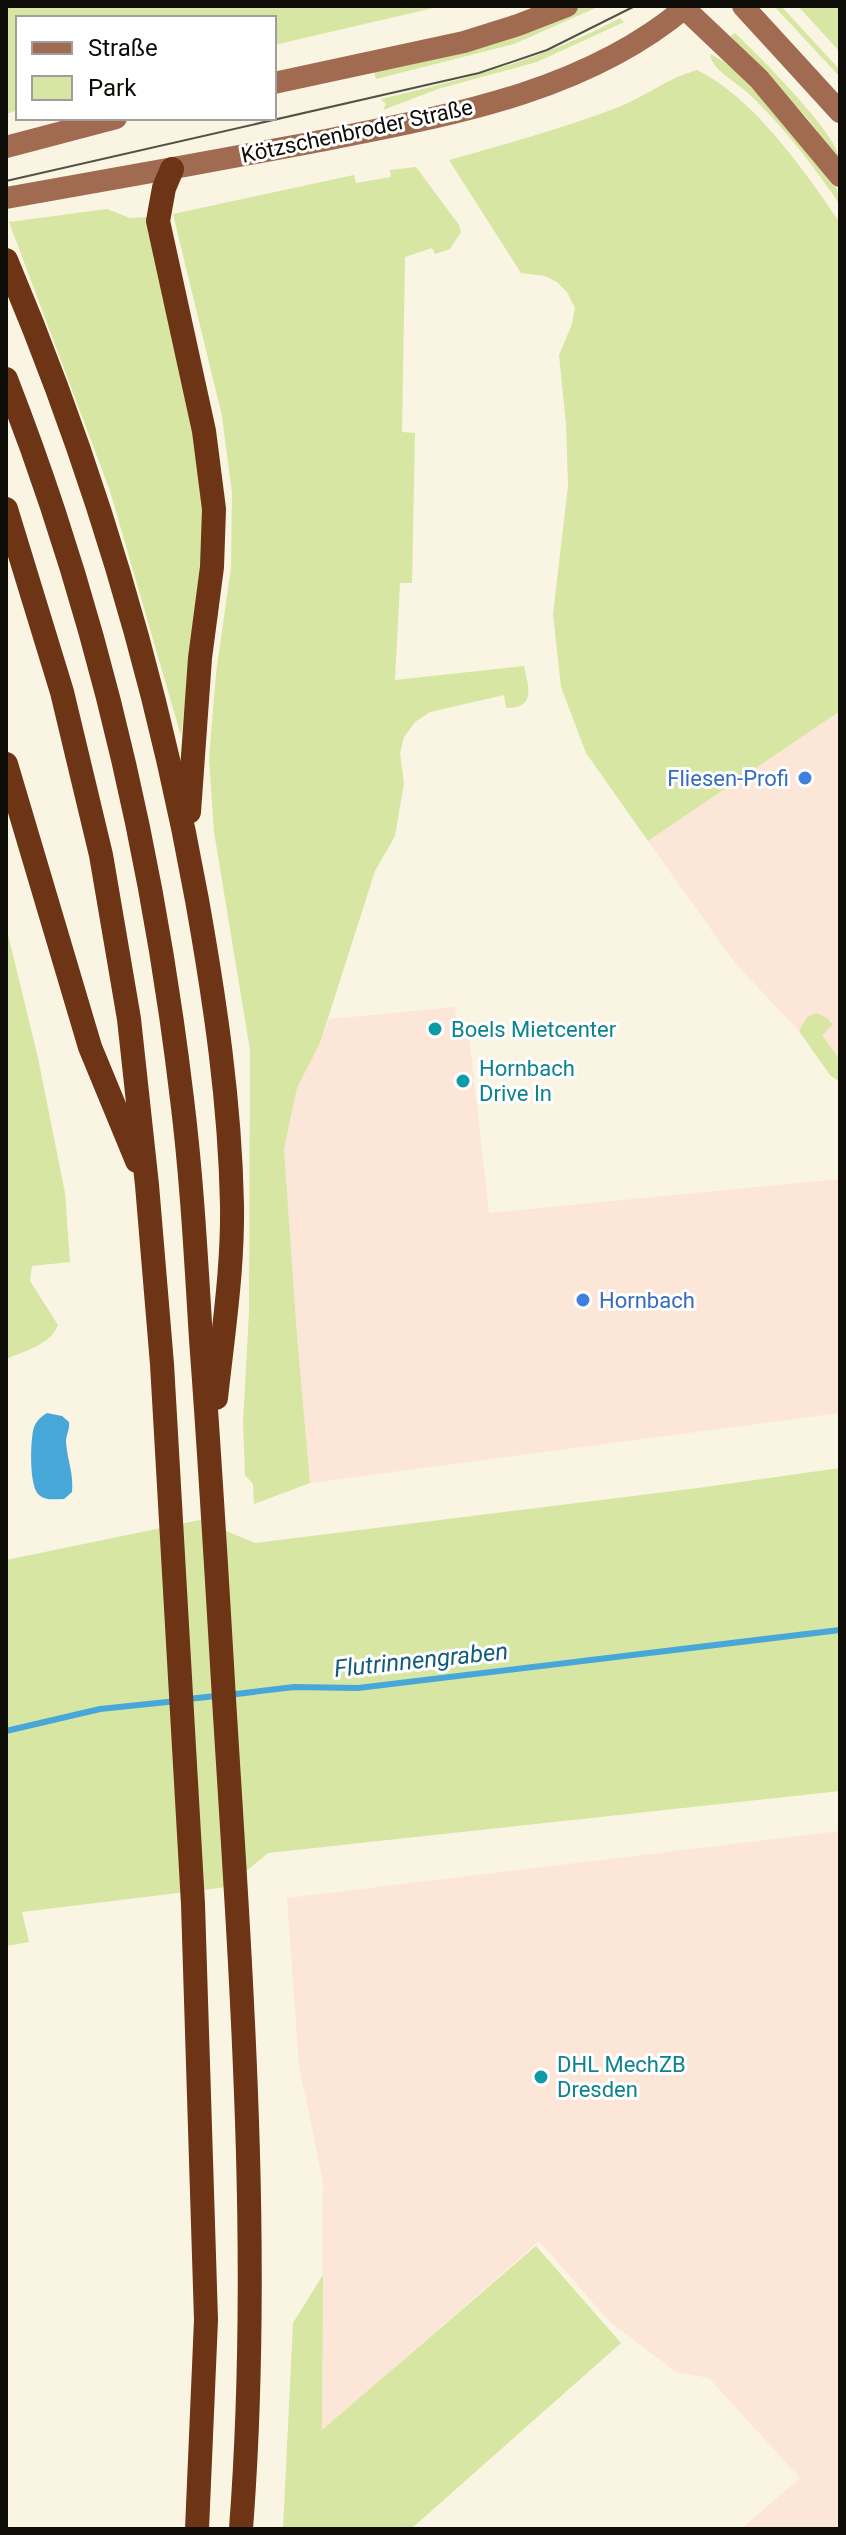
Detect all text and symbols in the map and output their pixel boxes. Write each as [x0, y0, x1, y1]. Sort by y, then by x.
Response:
legend [16, 16, 276, 120]
text: Straße [88, 34, 158, 62]
text: Park [88, 74, 137, 102]
street label: Kötzschenbroder Straße [239, 94, 475, 168]
place label: Fliesen-Profi [667, 766, 789, 791]
marker: Fliesen-Profi [796, 769, 814, 787]
place label: Boels Mietcenter [451, 1017, 617, 1042]
marker: Boels Mietcenter [426, 1020, 444, 1038]
place label: Hornbach Drive In [479, 1056, 575, 1106]
marker: Hornbach Drive In [454, 1072, 472, 1090]
place label: Hornbach [599, 1288, 695, 1313]
marker: Hornbach [574, 1291, 592, 1309]
water label: Flutrinnengraben [333, 1637, 509, 1683]
place label: DHL MechZB Dresden [557, 2052, 686, 2102]
marker: DHL MechZB Dresden [532, 2068, 550, 2086]

